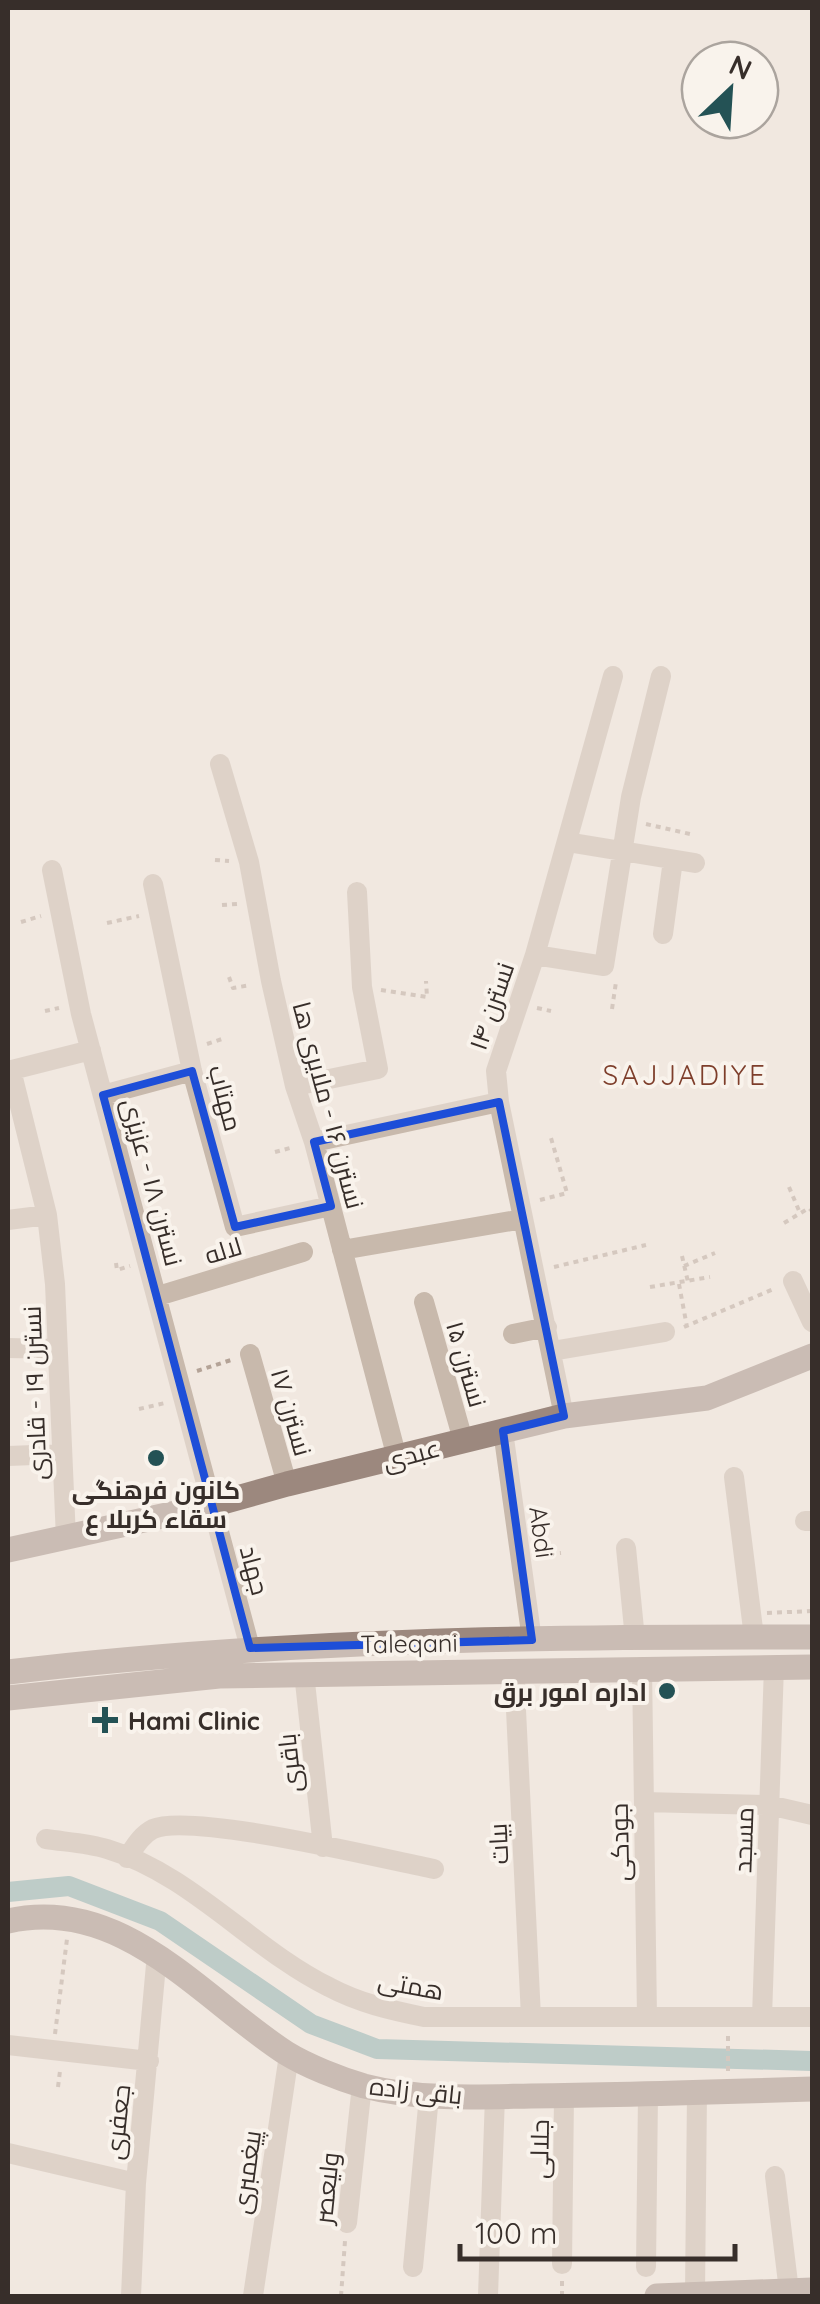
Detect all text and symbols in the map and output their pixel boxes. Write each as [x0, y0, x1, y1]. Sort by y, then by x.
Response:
north arrow [680, 40, 780, 140]
text: N [724, 47, 758, 87]
street label: نسترن ۱۴ [462, 958, 520, 1054]
street label: نسترن ۱۶ - ملایری ها [286, 998, 372, 1212]
district label: SAJJADIYE [603, 1057, 767, 1092]
street label: مهتاب [202, 1062, 250, 1134]
street label: نسترن ۱۸ - عزیزی [116, 1095, 190, 1269]
street label: لاله [201, 1230, 245, 1270]
street label: نسترن ۱۹ - قادری [15, 1305, 53, 1481]
street label: نسترن ۱۵ [440, 1317, 494, 1411]
street label: نسترن ۱۷ [265, 1365, 319, 1459]
street label: عبدی [379, 1432, 443, 1476]
marker: کانون فرهنگی سقاء کربلا ع [145, 1447, 167, 1469]
place label: کانون فرهنگی سقاء کربلا ع [72, 1474, 240, 1536]
street label: Abdi [523, 1504, 561, 1560]
street label: جهاد [234, 1542, 276, 1598]
street label: Taleqani [360, 1627, 458, 1659]
place label: اداره امور برق [494, 1676, 647, 1708]
marker: اداره امور برق [656, 1680, 678, 1702]
place label: Hami Clinic [128, 1705, 260, 1736]
marker: Hami Clinic [92, 1707, 118, 1733]
street label: باقری [270, 1732, 308, 1794]
street label: جودکی [603, 1803, 635, 1881]
street label: مسجد [726, 1806, 760, 1874]
street label: بیات [481, 1823, 515, 1865]
street label: همتی [376, 1964, 446, 2006]
street label: باقی زاده [368, 2070, 464, 2110]
street label: جعفری [98, 2083, 136, 2161]
street label: جلالی [523, 2119, 555, 2179]
street label: پیغمبری [225, 2128, 269, 2216]
street label: ولیعصر [307, 2151, 345, 2227]
scale bar [460, 2199, 735, 2261]
text: 100 m [475, 2214, 557, 2252]

